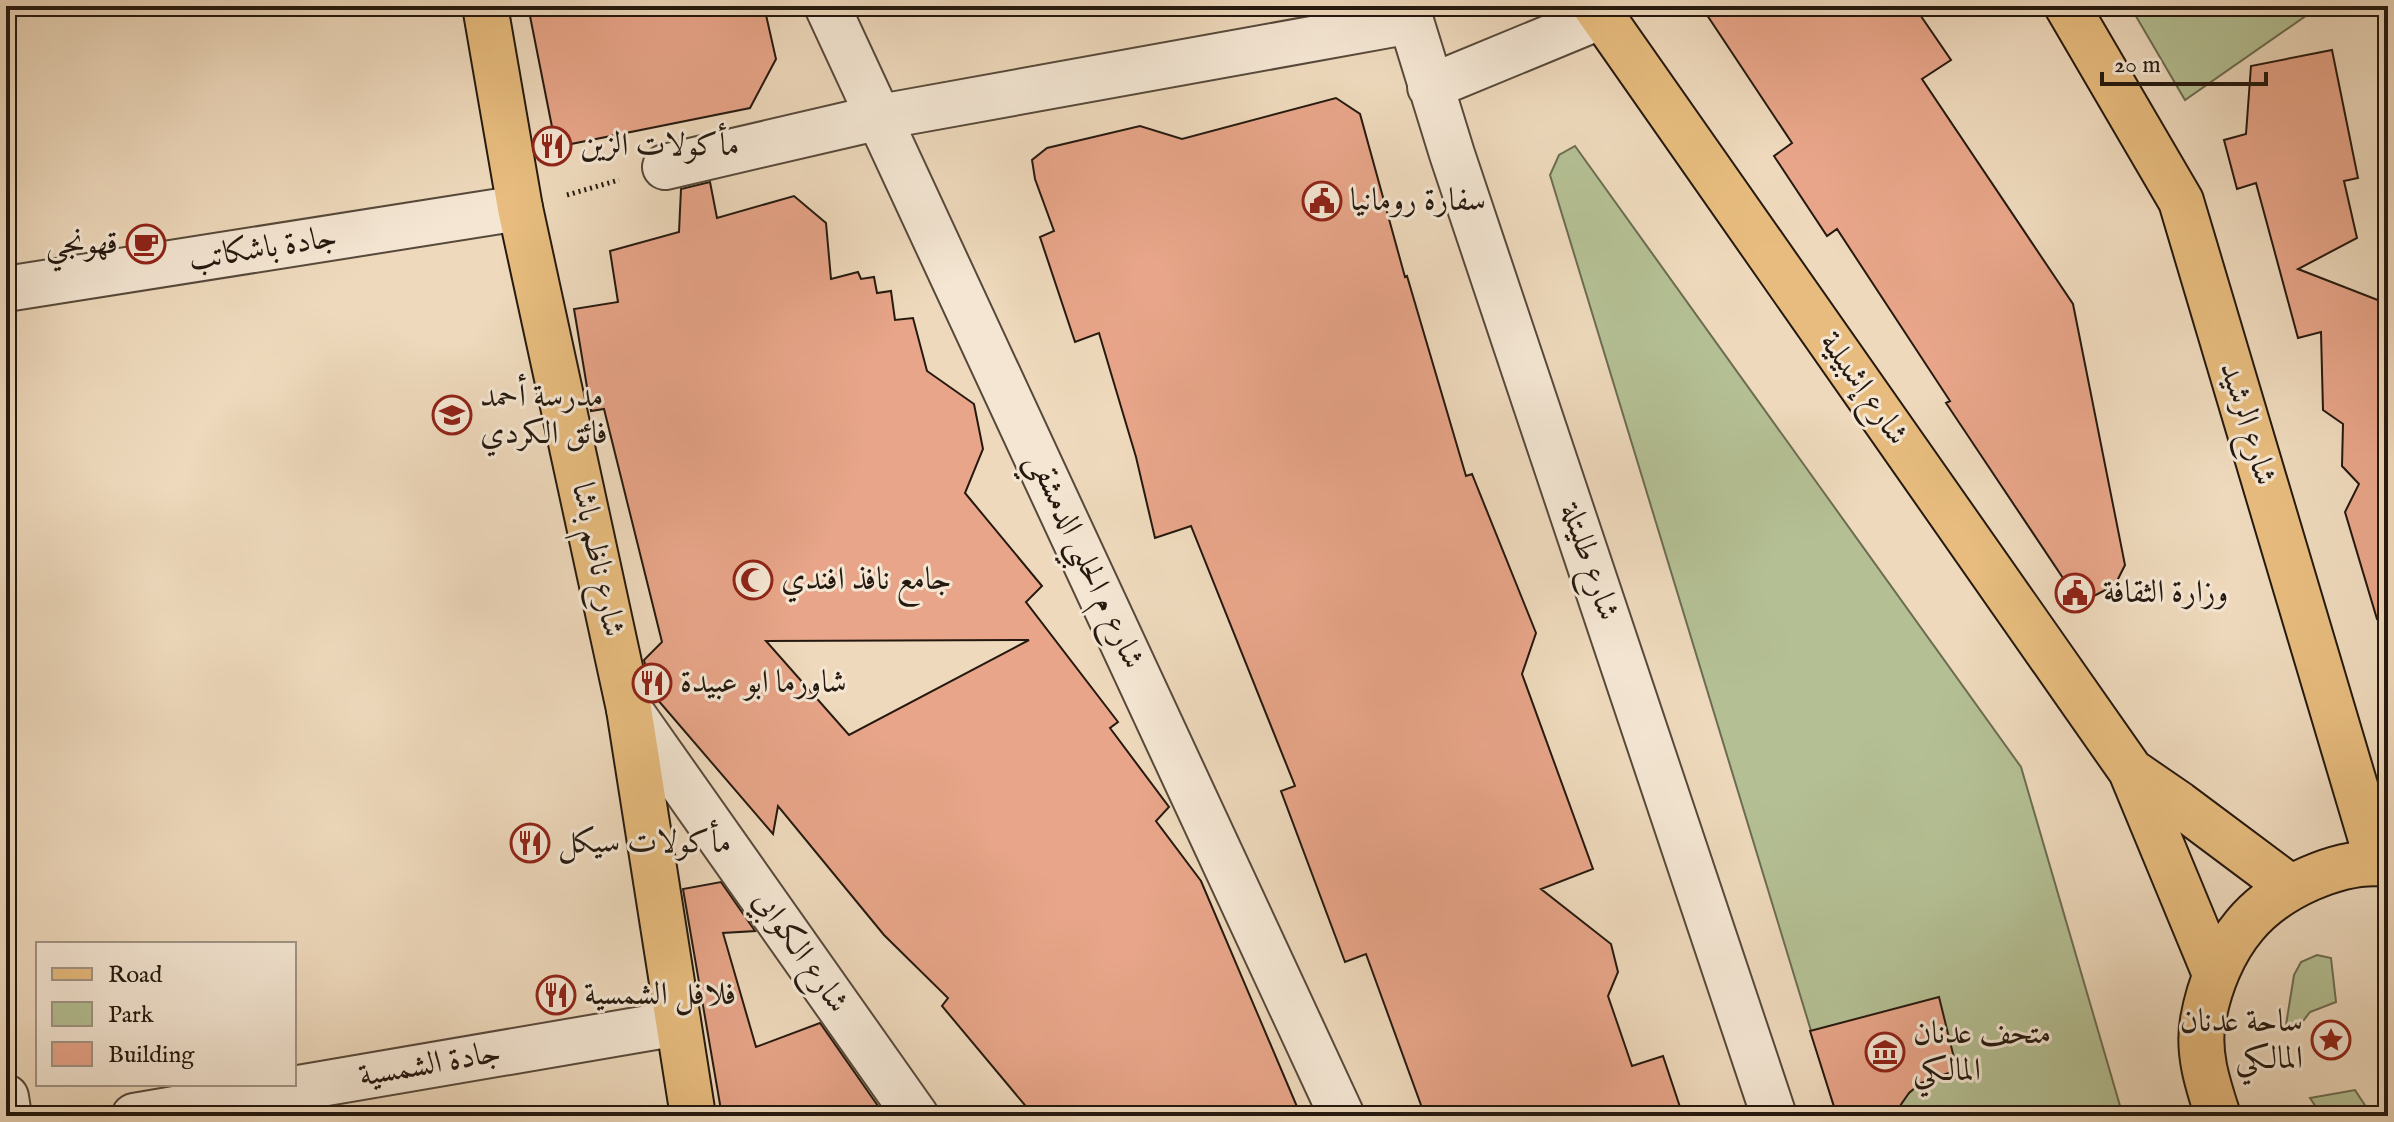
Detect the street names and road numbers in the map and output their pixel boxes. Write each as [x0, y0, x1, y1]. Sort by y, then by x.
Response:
street label: جادة باشكاتب [186, 217, 340, 281]
street label: شارع إشبيلية [1806, 324, 1917, 456]
street label: شارع الرشيد [2205, 357, 2285, 492]
street label: شارع م الحلبي الدمشقي [1010, 446, 1153, 679]
street label: شارع ناظم باشا [554, 479, 633, 642]
street label: شارع طليتلة [1545, 496, 1628, 627]
street label: شارع الكوابي [739, 882, 857, 1024]
street label: جادة الشمسية [356, 1032, 504, 1098]

